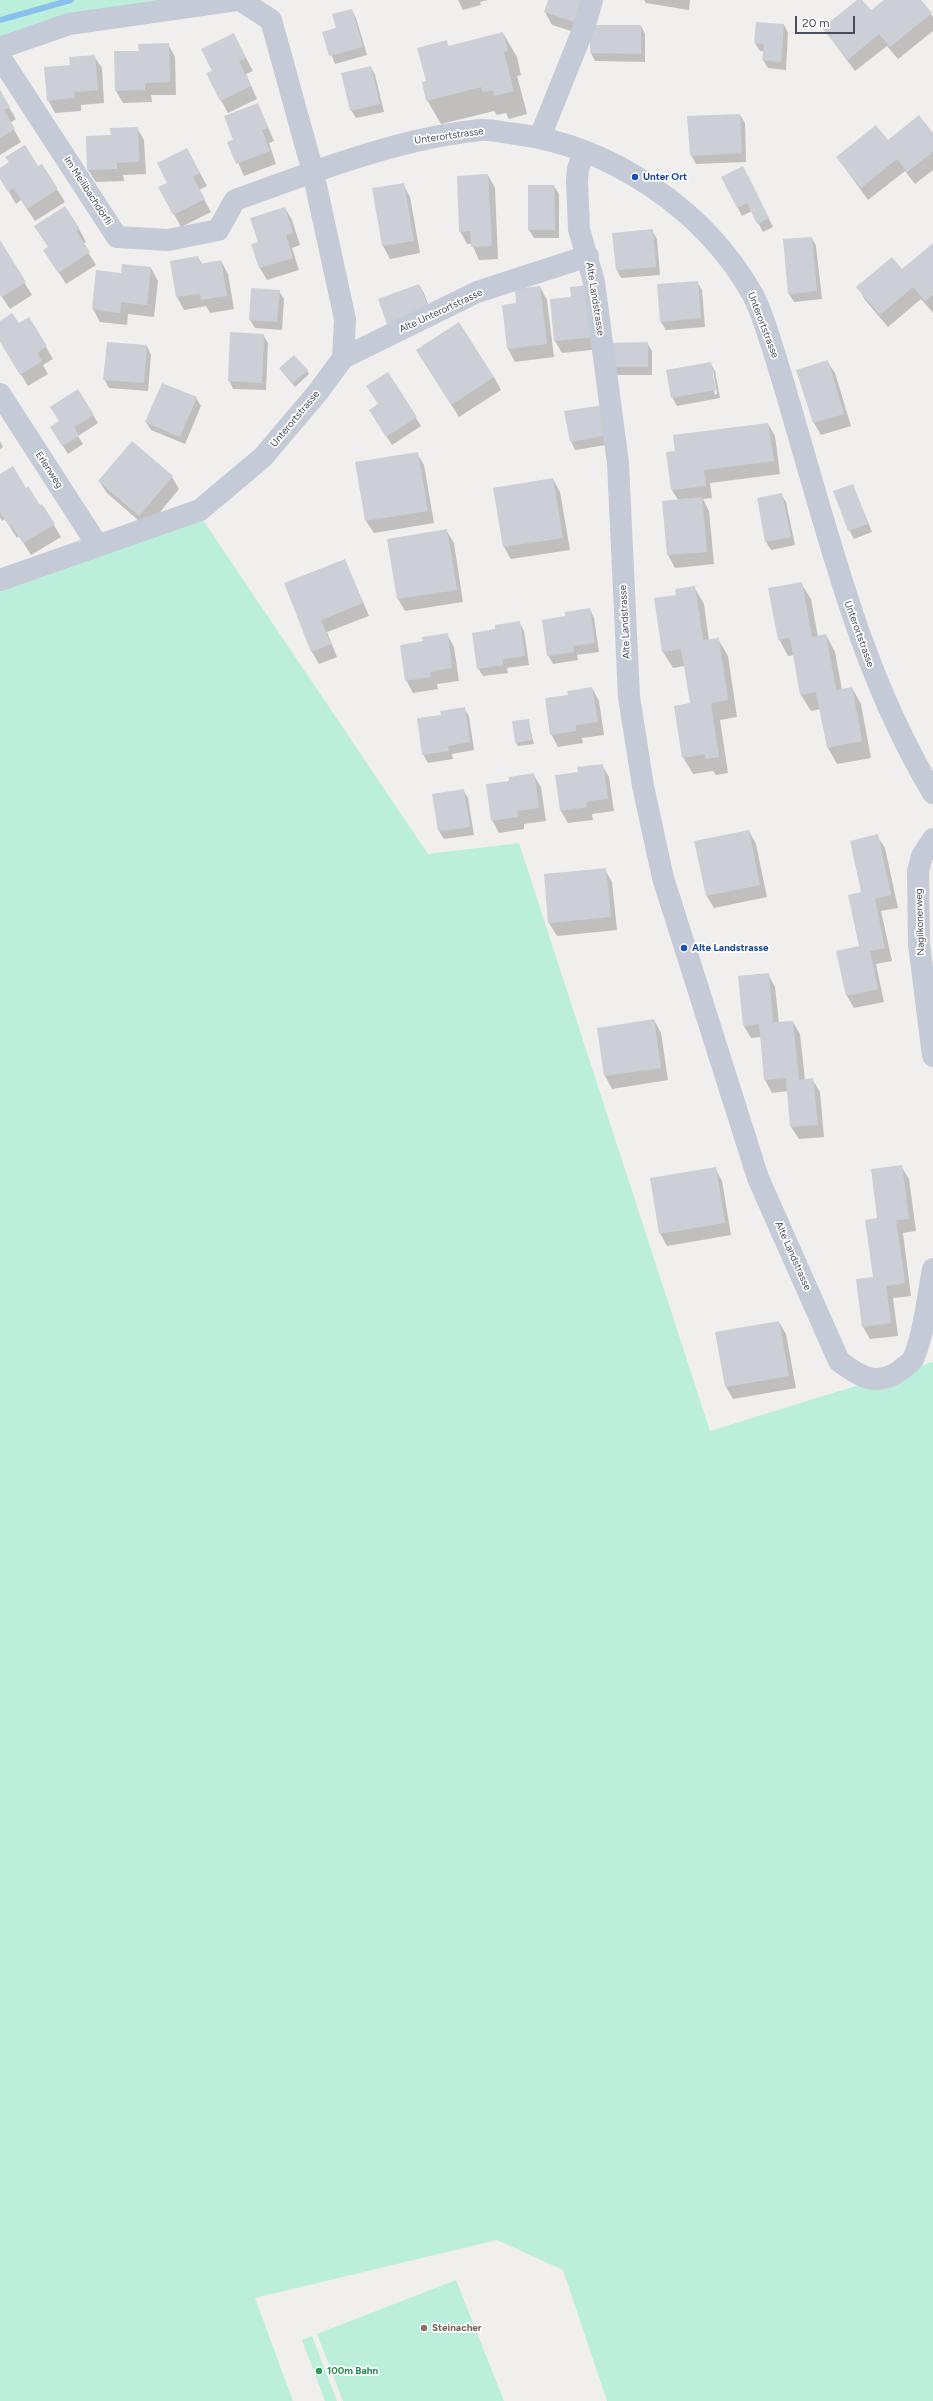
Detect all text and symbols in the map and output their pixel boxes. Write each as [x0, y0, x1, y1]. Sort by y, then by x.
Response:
scale bar [797, 8, 857, 34]
text: 20 m [802, 16, 830, 30]
street label: Unterortstrasse [414, 125, 484, 147]
street label: Im Meilibachdörfli [61, 154, 115, 228]
place label: Unter Ort [643, 171, 687, 183]
marker: Unter Ort [630, 172, 640, 182]
street label: Alte Landstrasse [583, 261, 607, 337]
street label: Alte Unterortstrasse [397, 286, 485, 336]
street label: Unterortstrasse [745, 290, 781, 360]
street label: Unterortstrasse [268, 388, 322, 450]
street label: Erlenweg [33, 449, 65, 491]
street label: Alte Landstrasse [617, 585, 633, 659]
street label: Unterortstrasse [841, 599, 877, 669]
street label: Naglikonerweg [913, 888, 927, 956]
place label: Alte Landstrasse [692, 942, 768, 954]
marker: Alte Landstrasse [679, 943, 689, 953]
street label: Alte Landstrasse [772, 1220, 814, 1292]
place label: Steinacher [432, 2322, 482, 2334]
marker: Steinacher [419, 2323, 429, 2333]
place label: 100m Bahn [327, 2365, 378, 2377]
marker: 100m Bahn [314, 2366, 324, 2376]

